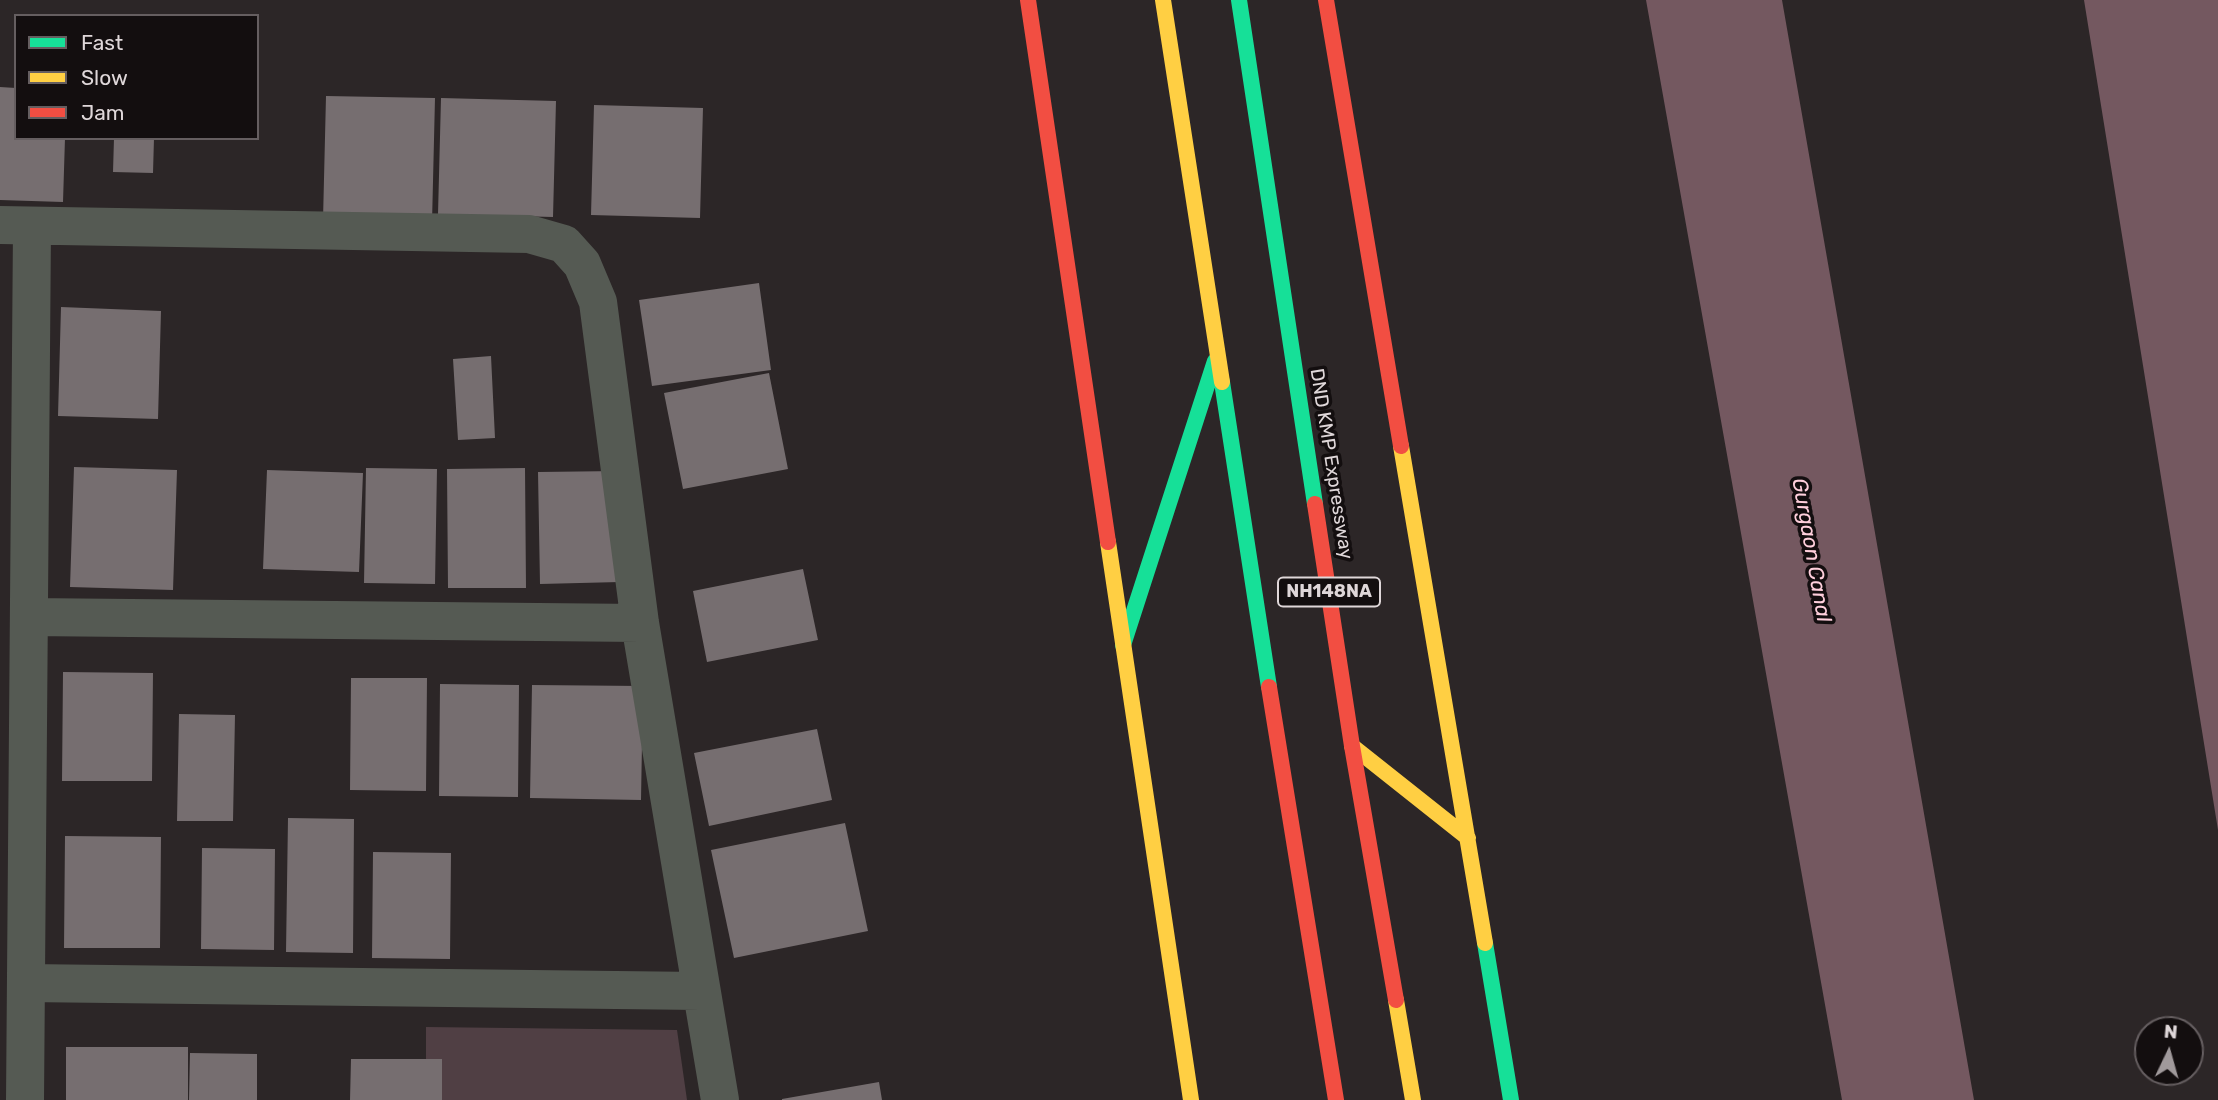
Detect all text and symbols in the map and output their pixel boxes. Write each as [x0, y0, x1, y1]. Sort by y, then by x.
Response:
legend [14, 14, 259, 140]
text: Fast [81, 30, 123, 55]
text: Slow [81, 65, 128, 90]
text: Jam [81, 100, 125, 125]
street label: DND KMP Expressway [1305, 367, 1357, 561]
water label: Gurgaon Canal [1786, 476, 1836, 624]
road number: NH148NA [1278, 578, 1380, 606]
north arrow [2134, 1016, 2204, 1086]
text: N [2163, 1020, 2179, 1044]

